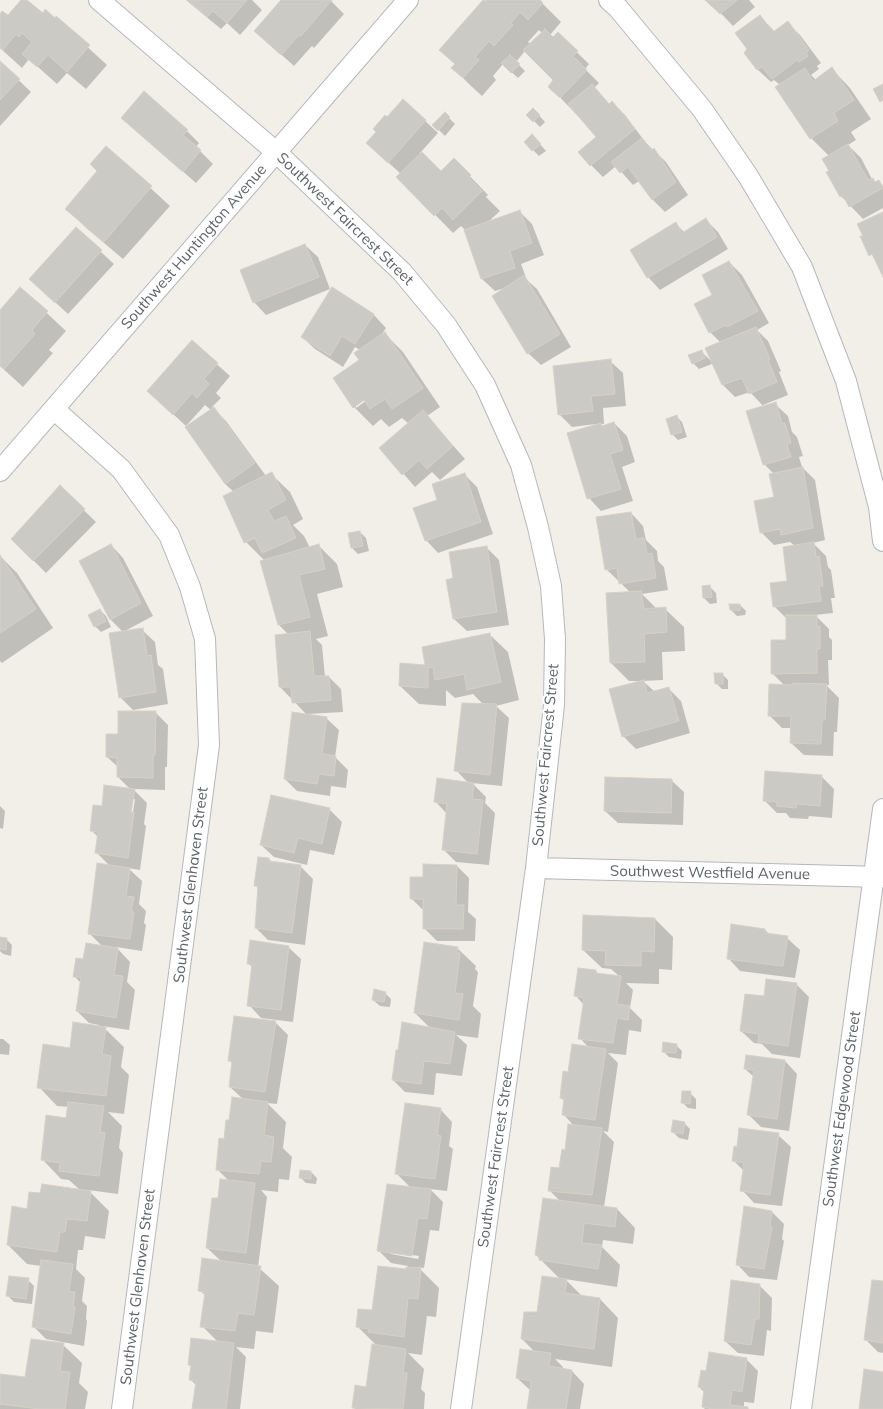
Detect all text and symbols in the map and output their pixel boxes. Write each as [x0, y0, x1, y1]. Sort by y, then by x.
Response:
street label: Southwest Faircrest Street [273, 149, 417, 289]
street label: Southwest Huntington Avenue [118, 161, 270, 333]
street label: Southwest Faircrest Street [529, 663, 563, 847]
street label: Southwest Glenhaven Street [170, 786, 212, 984]
street label: Southwest Westfield Avenue [610, 862, 810, 884]
street label: Southwest Edgewood Street [819, 1010, 865, 1208]
street label: Southwest Faircrest Street [474, 1065, 518, 1249]
street label: Southwest Glenhaven Street [117, 1188, 159, 1386]

